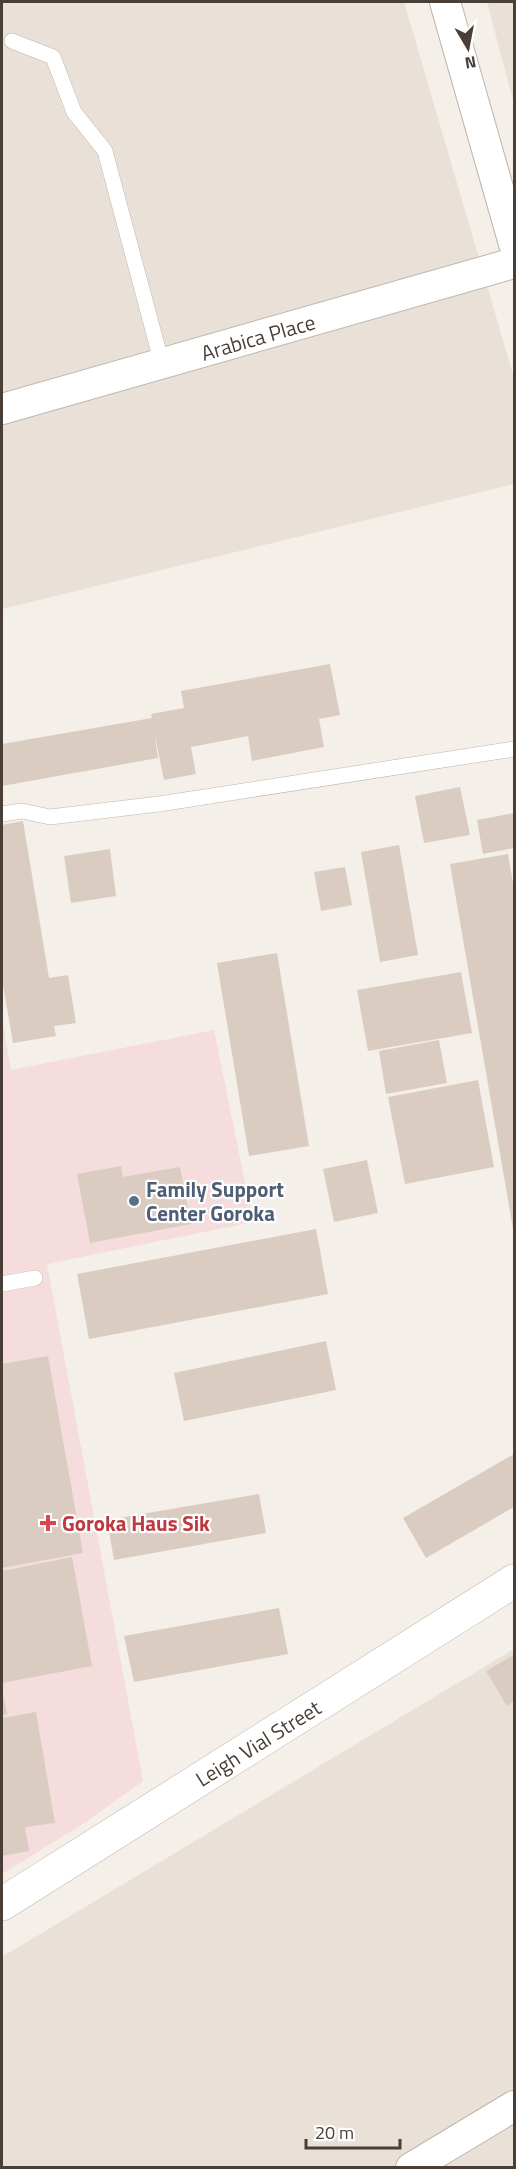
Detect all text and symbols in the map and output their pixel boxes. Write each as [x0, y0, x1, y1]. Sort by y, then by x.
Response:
north arrow [438, 18, 498, 78]
text: N [463, 50, 478, 76]
street label: Arabica Place [197, 305, 319, 369]
place label: Family Support Center Goroka [146, 1173, 284, 1229]
marker: Family Support Center Goroka [127, 1194, 141, 1208]
place label: Goroka Haus Sik [62, 1507, 210, 1539]
marker: Goroka Haus Sik [39, 1514, 57, 1532]
street label: Leigh Vial Street [189, 1691, 328, 1794]
scale bar [306, 2112, 400, 2150]
text: 20 m [315, 2119, 354, 2146]

